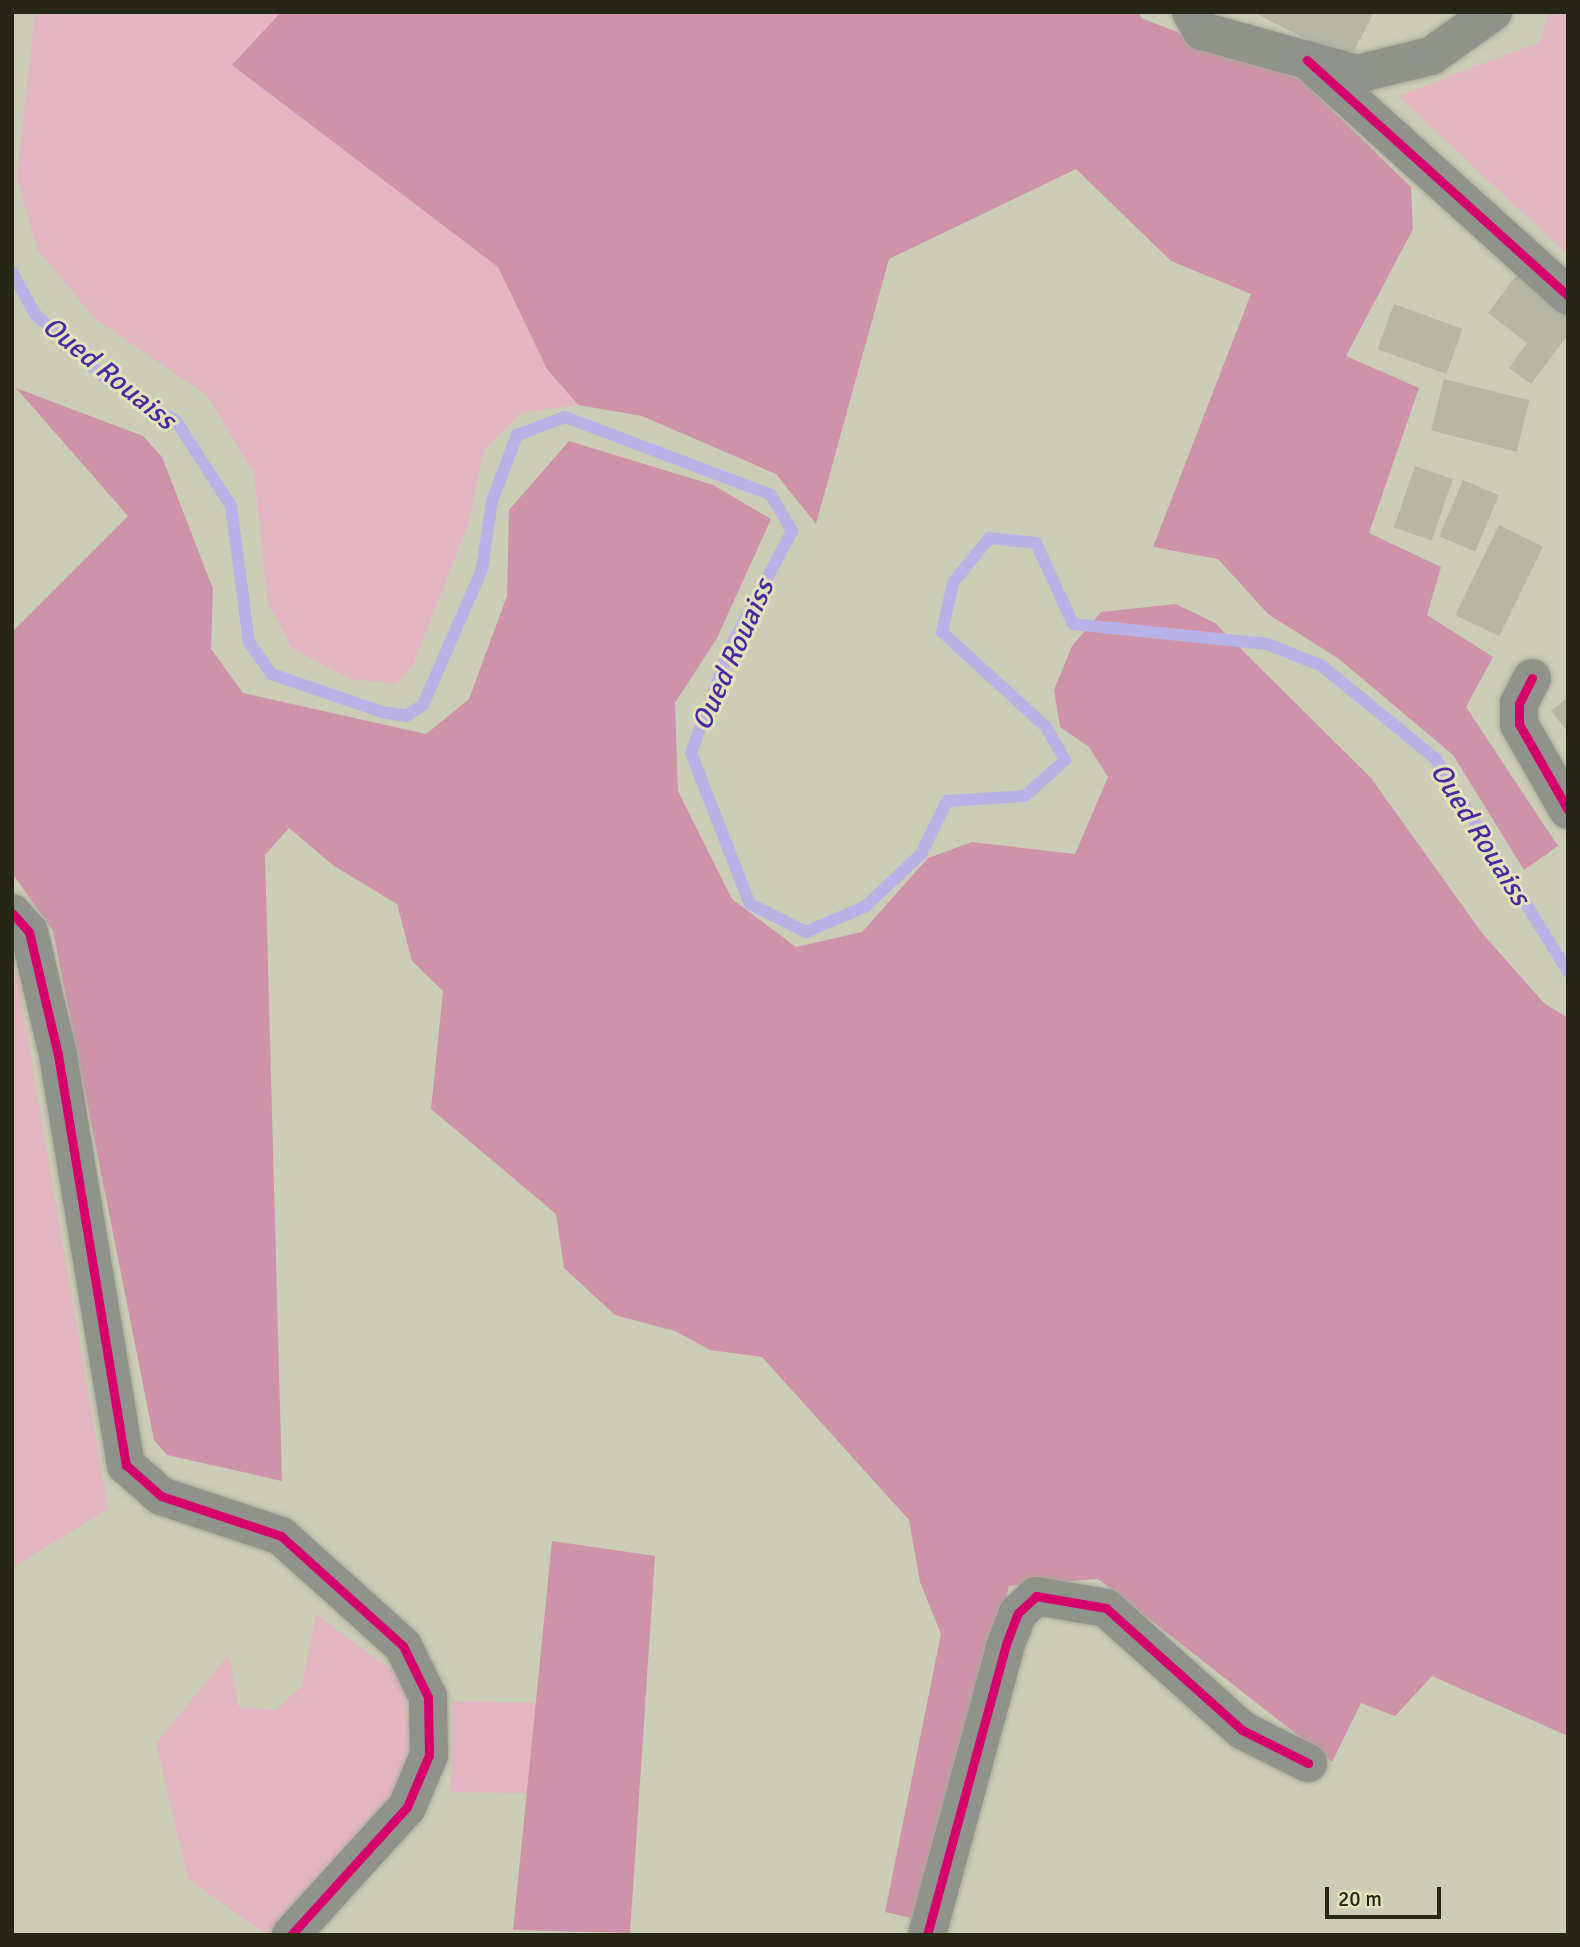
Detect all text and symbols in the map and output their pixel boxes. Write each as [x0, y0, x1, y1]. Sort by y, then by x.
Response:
water label: Oued Rouaiss [36, 309, 182, 437]
water label: Oued Rouaiss [685, 574, 781, 736]
water label: Oued Rouaiss [1423, 757, 1537, 911]
scale bar [1328, 1874, 1444, 1918]
text: 20 m [1338, 1886, 1382, 1912]

